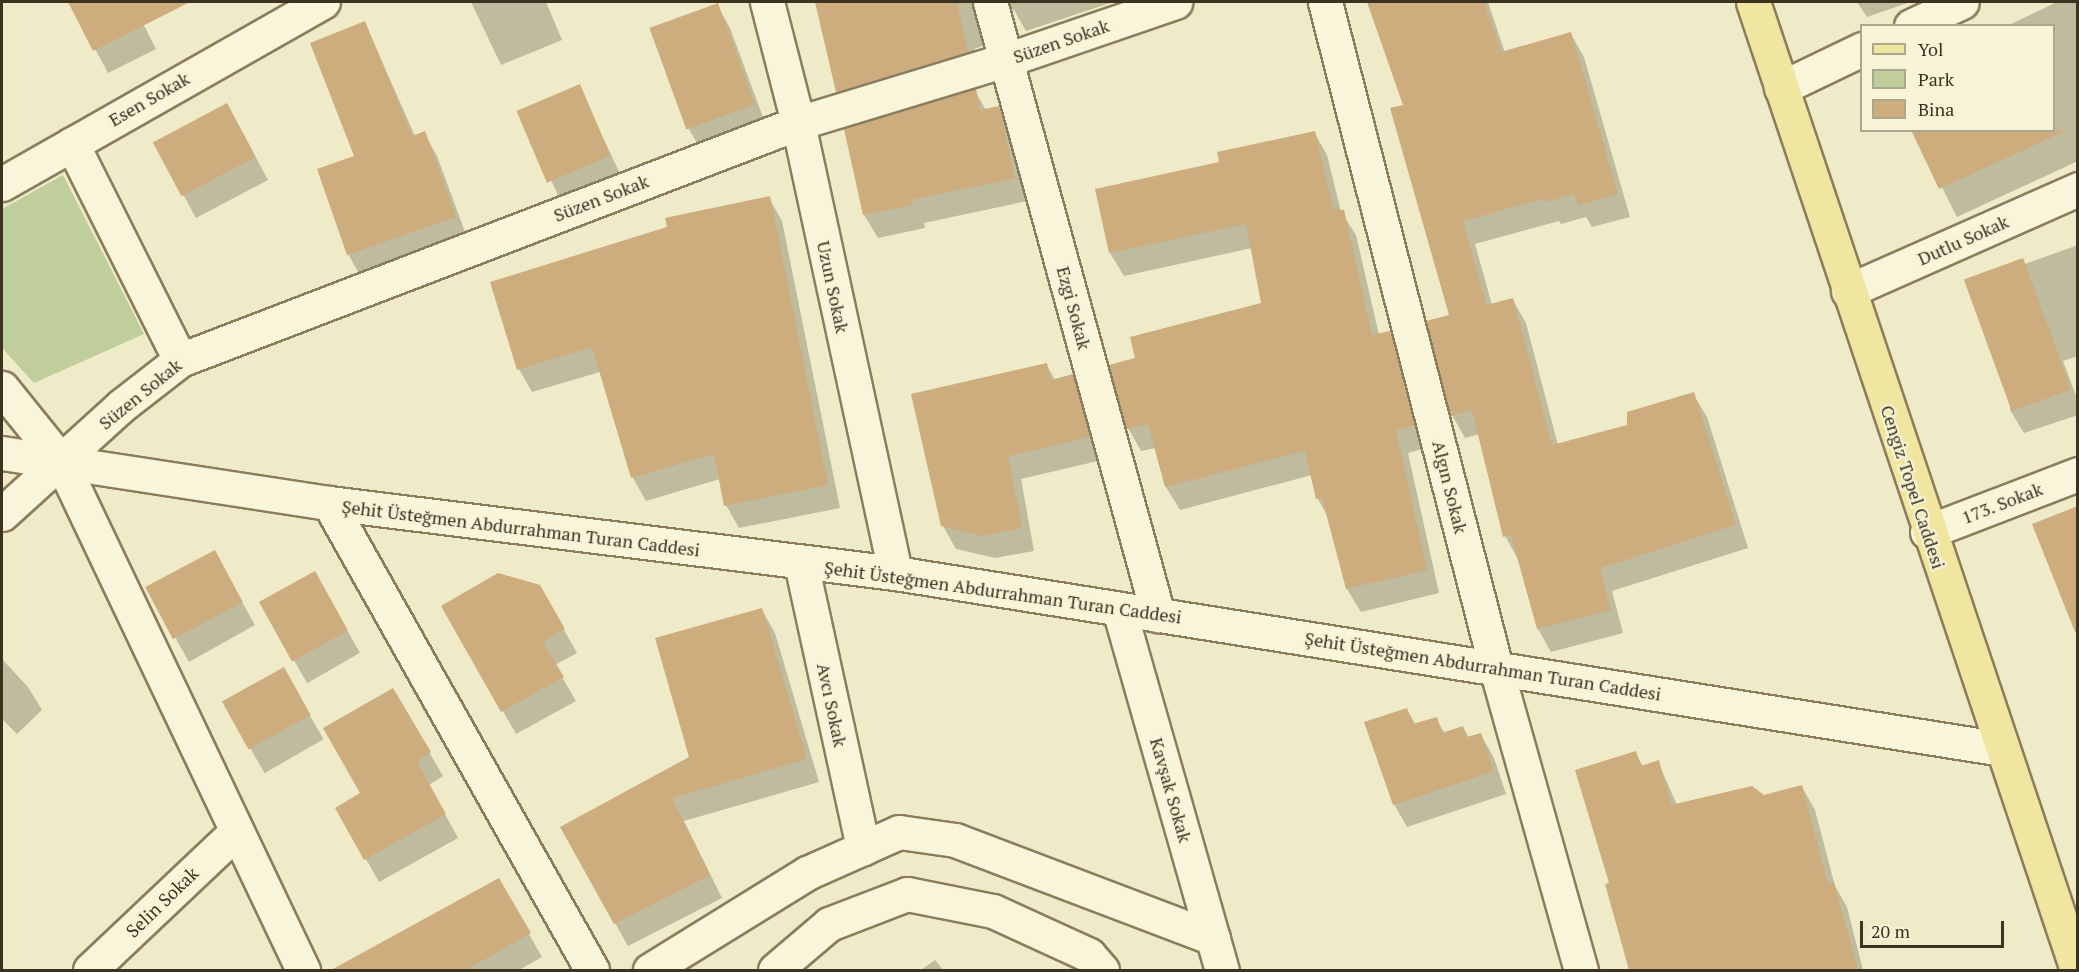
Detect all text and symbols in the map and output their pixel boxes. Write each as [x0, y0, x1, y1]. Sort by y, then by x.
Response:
street label: Süzen Sokak [1010, 15, 1112, 67]
legend [1860, 24, 2055, 132]
text: Yol [1918, 37, 1943, 61]
street label: Esen Sokak [105, 67, 193, 131]
text: Park [1918, 67, 1954, 91]
text: Bina [1918, 97, 1954, 121]
street label: Süzen Sokak [550, 170, 652, 226]
street label: Dutlu Sokak [1914, 210, 2012, 270]
street label: Uzun Sokak [813, 239, 853, 335]
street label: Ezgi Sokak [1052, 264, 1096, 352]
street label: Süzen Sokak [94, 354, 186, 434]
street label: Cengiz Topel Caddesi [1876, 402, 1950, 572]
street label: Algın Sokak [1428, 438, 1472, 536]
street label: 173. Sokak [1958, 478, 2046, 528]
street label: Şehit Üsteğmen Abdurrahman Turan Caddesi [341, 495, 701, 561]
street label: Şehit Üsteğmen Abdurrahman Turan Caddesi [823, 556, 1183, 628]
street label: Şehit Üsteğmen Abdurrahman Turan Caddesi [1303, 627, 1663, 705]
street label: Avcı Sokak [813, 661, 851, 749]
street label: Kavşak Sokak [1146, 735, 1196, 845]
street label: Selin Sokak [121, 862, 203, 942]
scale bar [1863, 909, 2007, 947]
text: 20 m [1871, 919, 1910, 943]

